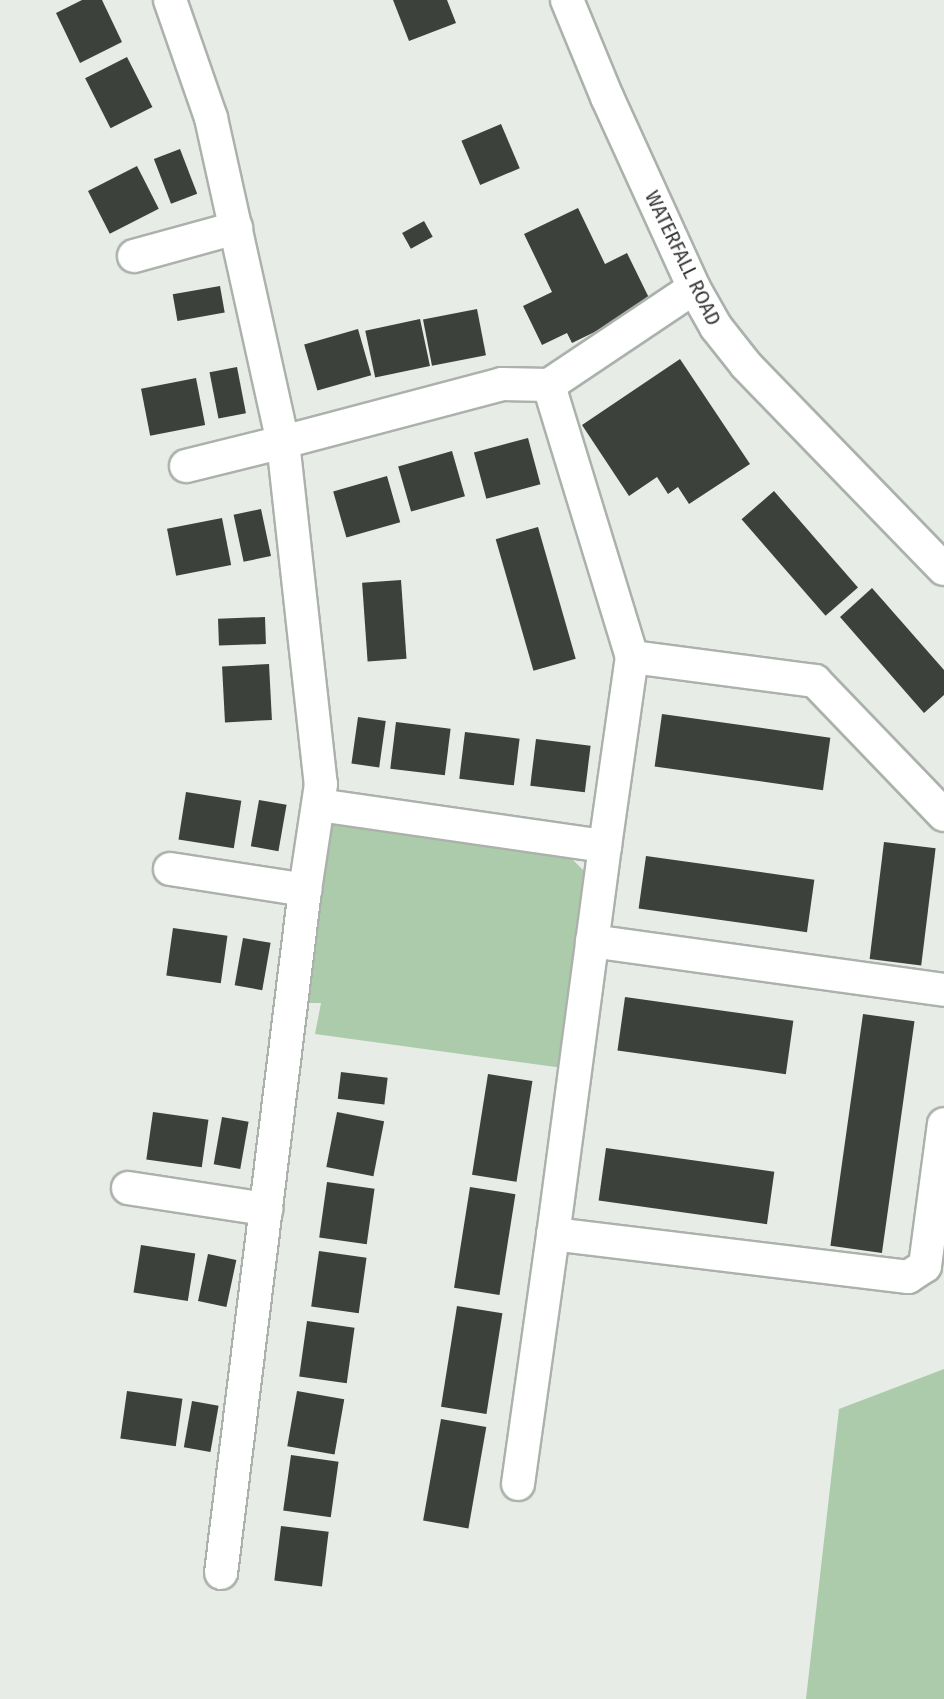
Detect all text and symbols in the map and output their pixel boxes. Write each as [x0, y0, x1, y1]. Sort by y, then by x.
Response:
street label: WATERFALL ROAD [639, 186, 727, 330]

